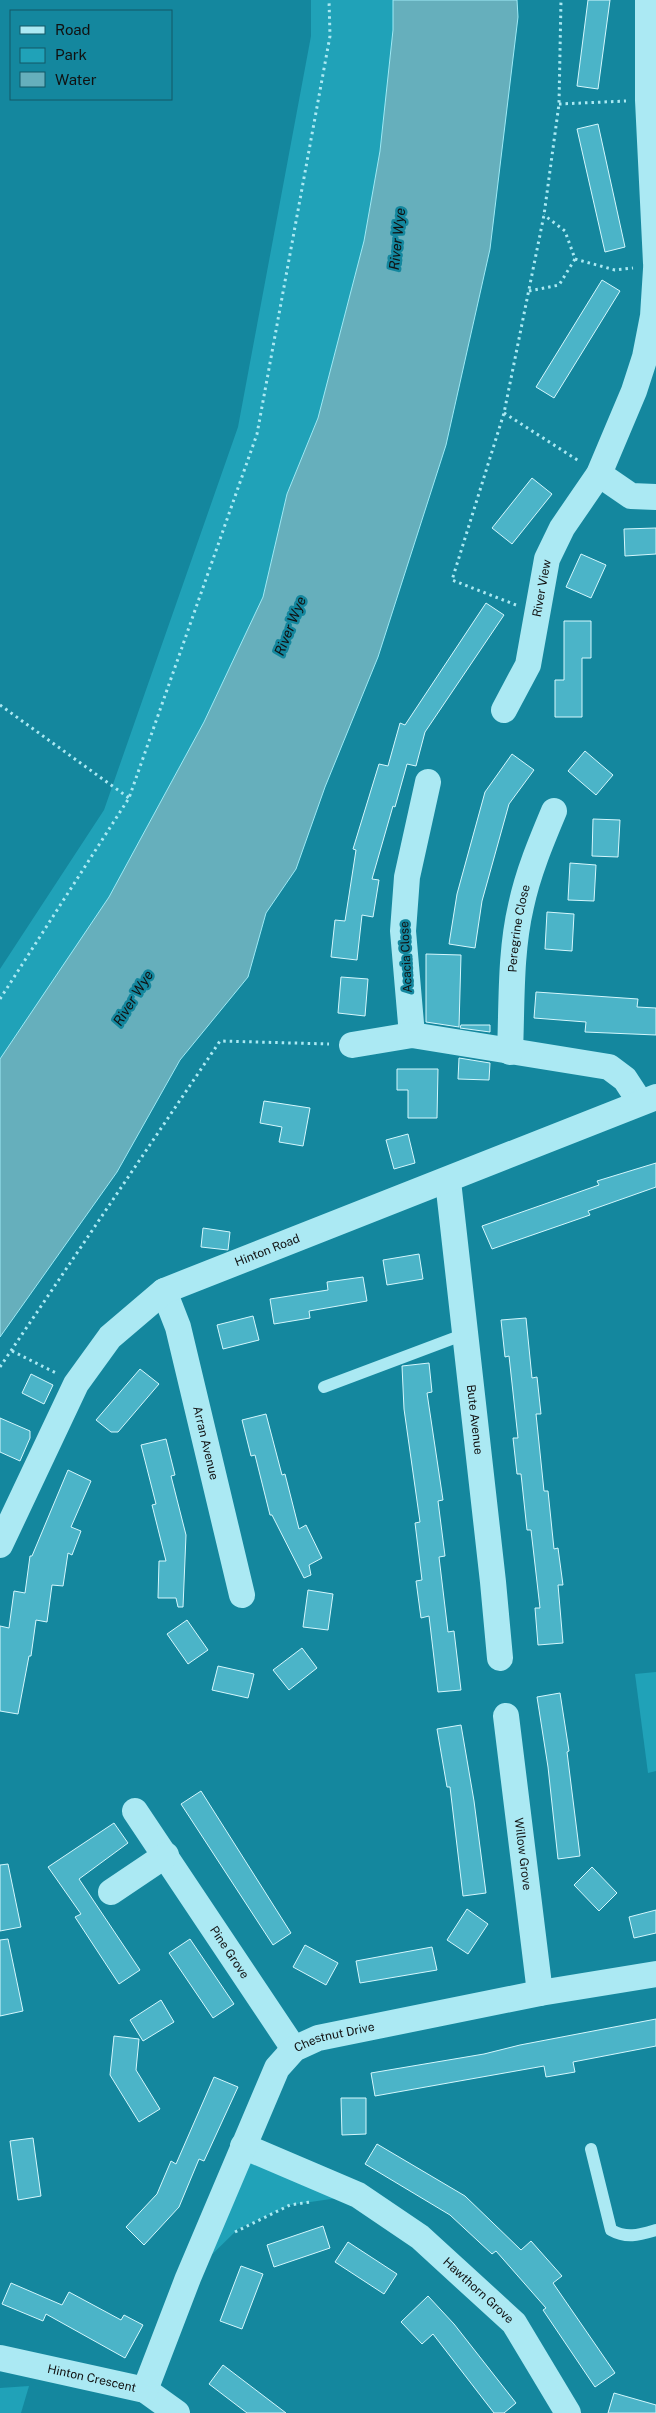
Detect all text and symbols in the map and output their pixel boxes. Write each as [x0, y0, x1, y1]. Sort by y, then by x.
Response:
legend [10, 10, 172, 100]
text: Road [55, 21, 91, 38]
text: Park [55, 46, 87, 63]
text: Water [55, 71, 97, 88]
water label: River Wye [386, 207, 408, 271]
street label: River View [530, 558, 554, 618]
water label: River Wye [271, 594, 309, 658]
street label: Peregrine Close [505, 883, 533, 973]
street label: Acacia Close [397, 921, 415, 993]
water label: River Wye [110, 967, 157, 1029]
street label: Hinton Road [233, 1231, 302, 1269]
street label: Bute Avenue [464, 1384, 486, 1455]
street label: Arran Avenue [190, 1405, 221, 1482]
street label: Willow Grove [512, 1817, 534, 1891]
street label: Pine Grove [207, 1923, 252, 1981]
street label: Chestnut Drive [292, 2020, 376, 2055]
street label: Hawthorn Grove [440, 2255, 517, 2326]
street label: Hinton Crescent [46, 2362, 138, 2395]

